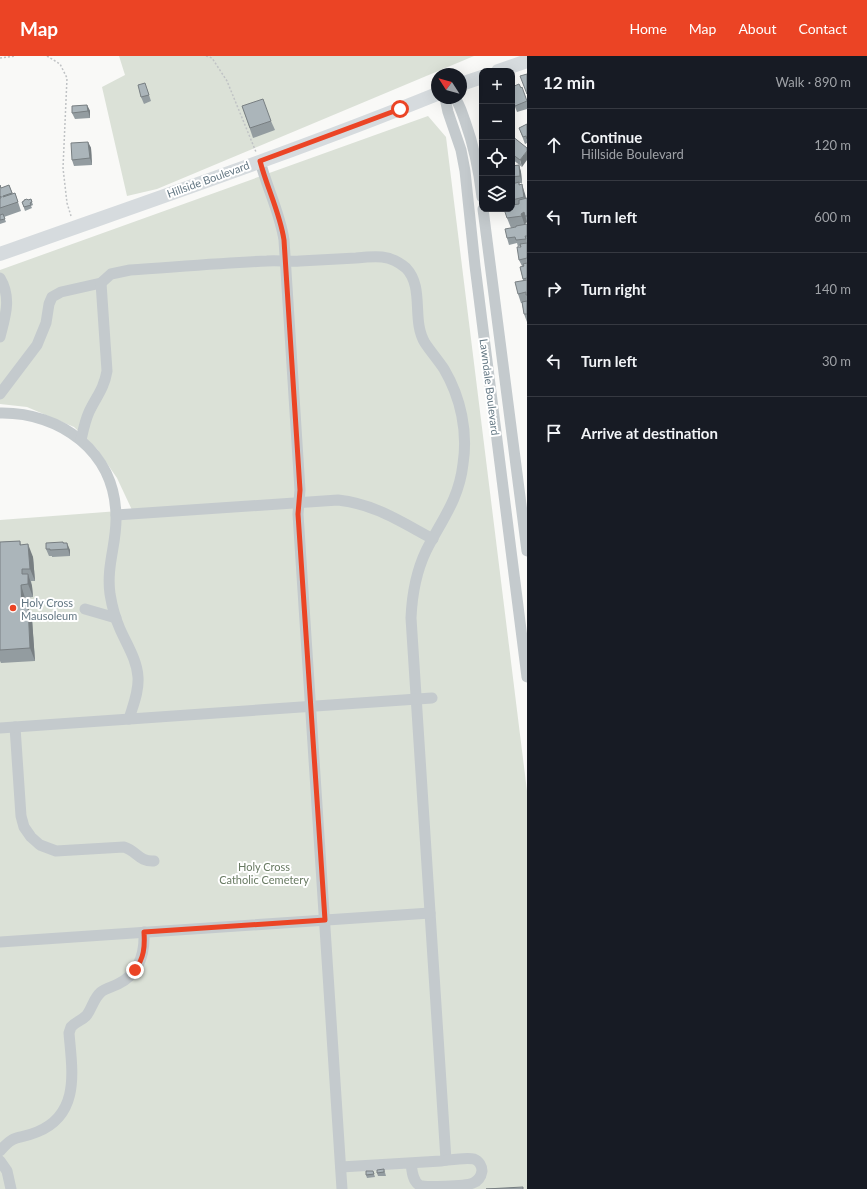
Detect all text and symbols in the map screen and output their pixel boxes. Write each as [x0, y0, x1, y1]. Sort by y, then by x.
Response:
text: Map [20, 17, 58, 40]
text: Home [629, 20, 667, 37]
text: Map [689, 20, 716, 37]
text: About [738, 20, 776, 37]
text: Contact [798, 20, 847, 37]
north arrow [431, 68, 467, 104]
map controls [479, 68, 515, 212]
button: + [479, 68, 515, 104]
text: 12 min [543, 72, 595, 93]
text: Walk · 890 m [775, 74, 851, 90]
route start [391, 100, 409, 118]
button: − [479, 104, 515, 140]
text: Continue [581, 128, 642, 146]
icon: ahead [543, 134, 565, 156]
text: 120 m [814, 137, 851, 153]
button: locate [479, 140, 515, 176]
text: Hillside Boulevard [581, 146, 684, 162]
street label: Hillside Boulevard [165, 158, 251, 200]
button: layers [479, 176, 515, 212]
icon: left [543, 206, 565, 228]
text: Turn left [581, 208, 637, 226]
text: 600 m [814, 209, 851, 225]
icon: right [543, 278, 565, 300]
text: Turn right [581, 280, 646, 298]
text: 140 m [814, 281, 851, 297]
street label: Lawndale Boulevard [478, 338, 502, 436]
icon: left [543, 350, 565, 372]
text: Turn left [581, 352, 637, 370]
text: 30 m [822, 353, 851, 369]
icon: arrive [543, 422, 565, 444]
text: Arrive at destination [581, 424, 718, 442]
place label: Holy Cross Mausoleum [21, 596, 77, 622]
marker: Holy Cross Mausoleum [8, 603, 18, 613]
park label: Holy Cross Catholic Cemetery [219, 860, 309, 886]
route end [126, 961, 144, 979]

